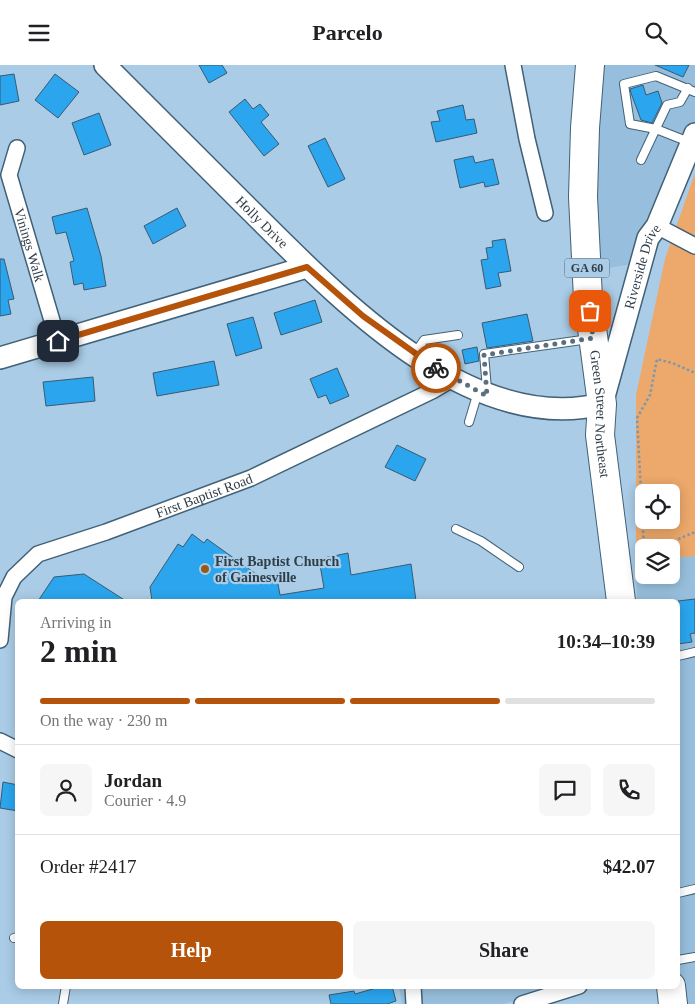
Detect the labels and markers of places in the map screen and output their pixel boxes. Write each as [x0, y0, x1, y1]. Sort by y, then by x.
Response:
pin [569, 290, 611, 332]
pin [37, 320, 79, 362]
place label: First Baptist Church of Gainesville [215, 554, 339, 585]
marker: First Baptist Church of Gainesville [199, 563, 211, 575]

